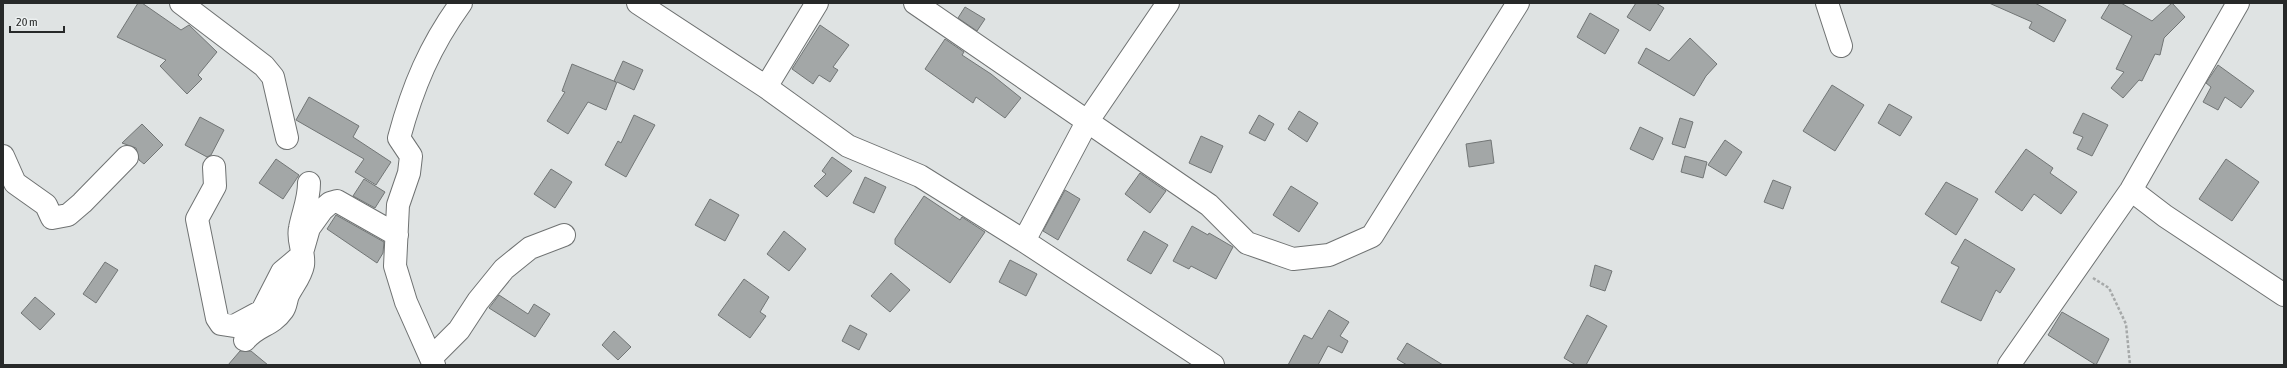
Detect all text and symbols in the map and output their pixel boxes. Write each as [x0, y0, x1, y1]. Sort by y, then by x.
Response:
scale bar [10, 8, 64, 34]
text: 20 m [16, 15, 38, 29]

